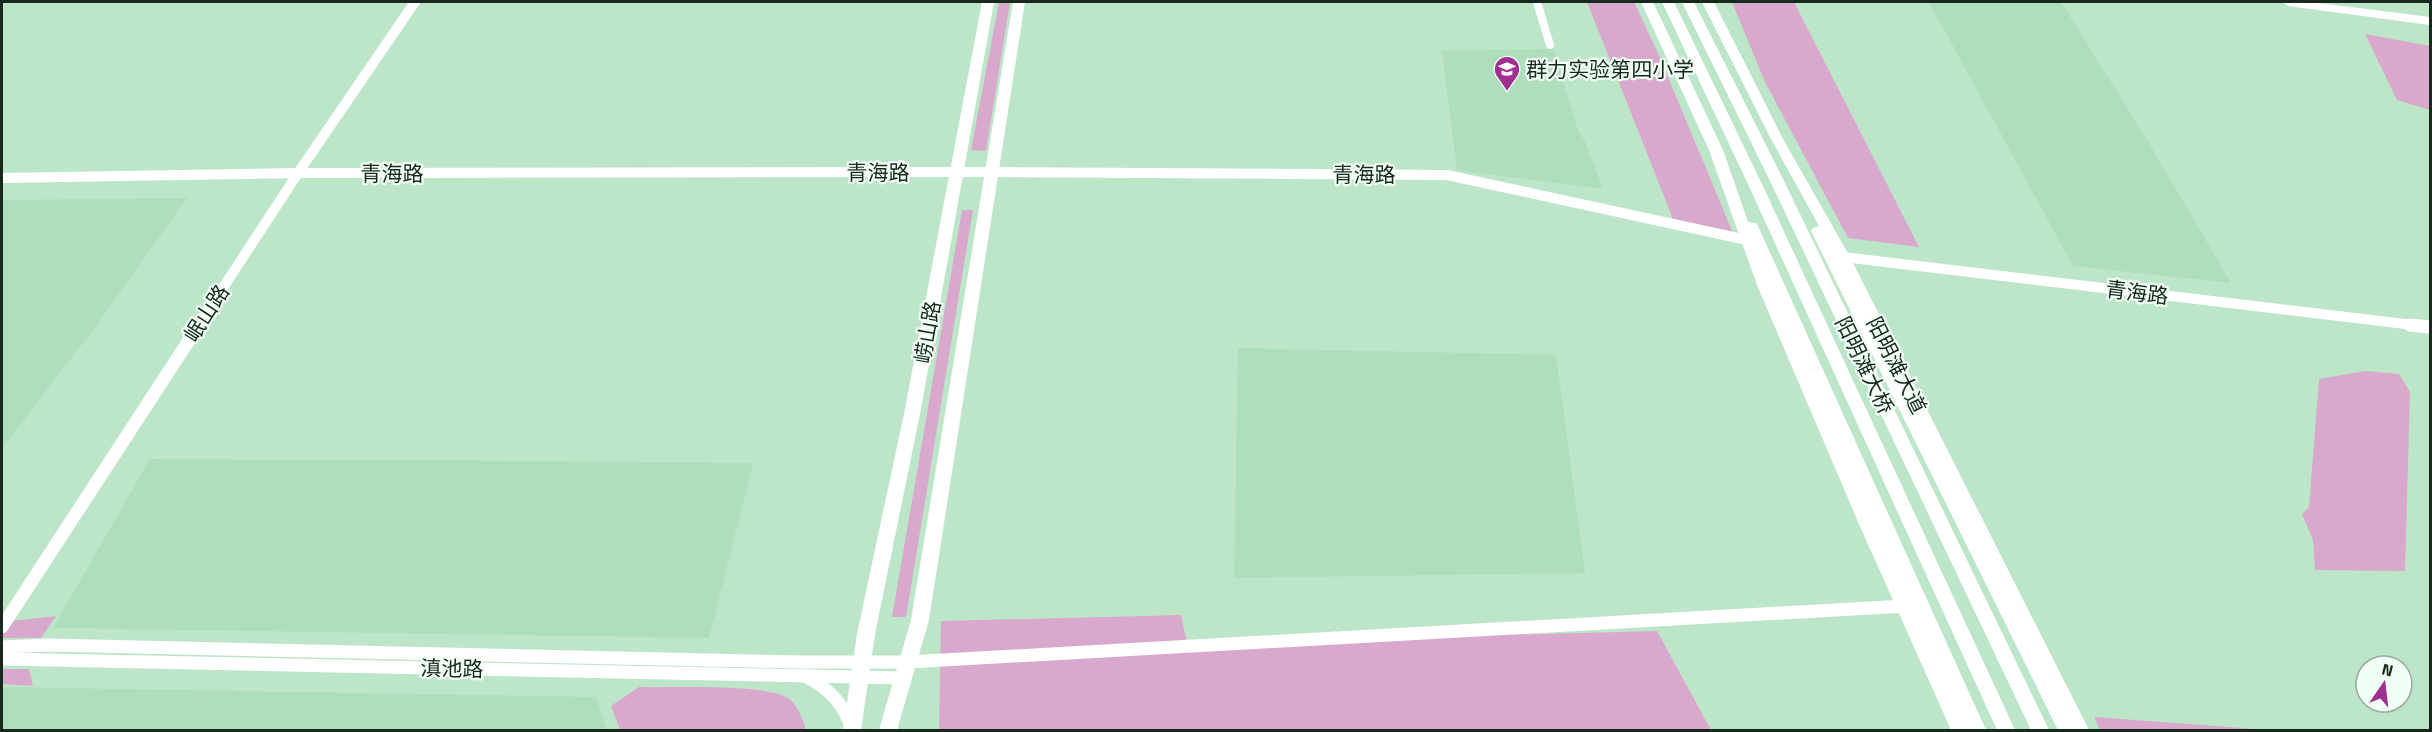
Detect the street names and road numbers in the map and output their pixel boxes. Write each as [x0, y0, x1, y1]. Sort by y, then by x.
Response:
street label: 青海路 [847, 156, 910, 188]
street label: 青海路 [361, 157, 424, 189]
street label: 青海路 [1333, 158, 1396, 190]
street label: 青海路 [2104, 272, 2170, 312]
street label: 岷山路 [175, 278, 237, 348]
street label: 崂山路 [906, 298, 948, 366]
street label: 阳明滩大桥 [1828, 311, 1902, 419]
street label: 阳明滩大道 [1859, 311, 1935, 419]
street label: 滇池路 [420, 651, 484, 685]

